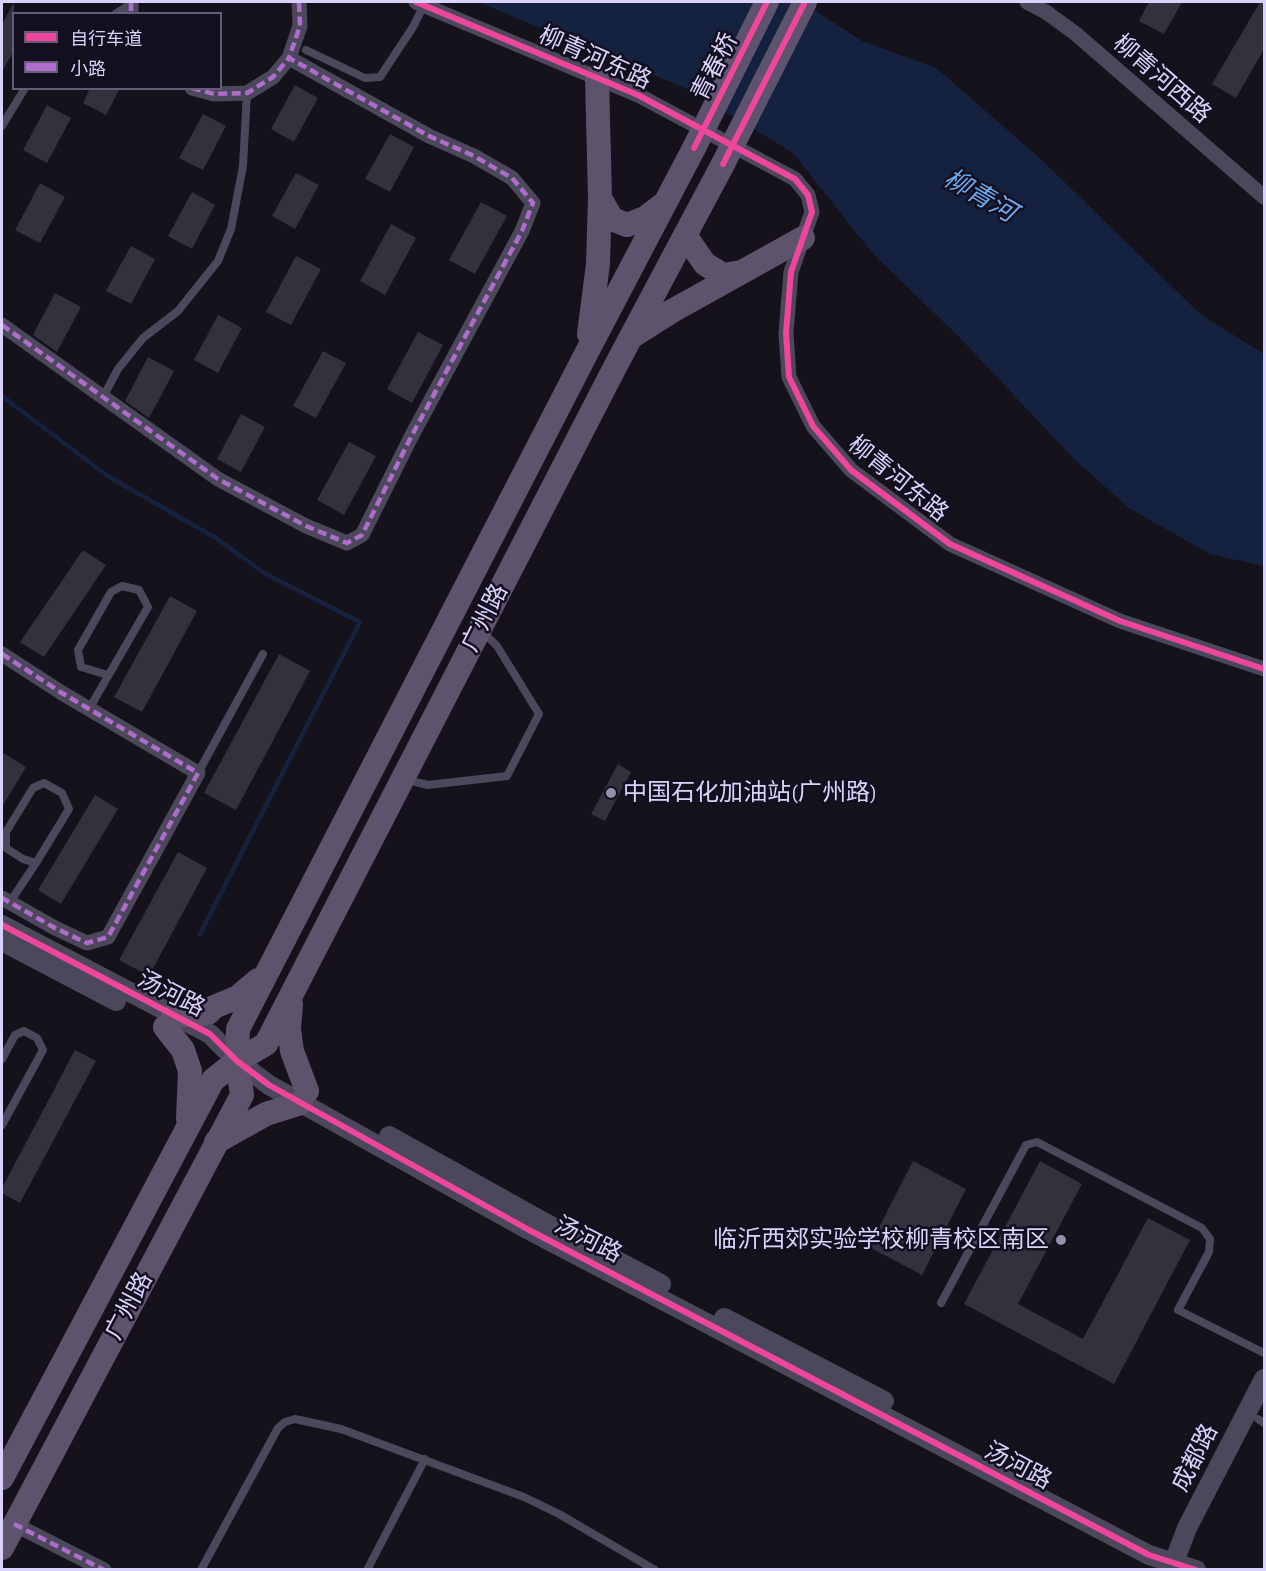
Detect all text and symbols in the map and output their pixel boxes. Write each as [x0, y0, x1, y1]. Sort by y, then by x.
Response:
legend [12, 12, 222, 90]
street label: 柳青河东路 [534, 20, 656, 96]
street label: 青春桥 [686, 28, 744, 106]
street label: 柳青河西路 [1107, 29, 1217, 129]
text: 自行车道 [70, 31, 142, 49]
text: 小路 [70, 61, 106, 79]
water label: 柳青河 [938, 163, 1022, 229]
street label: 柳青河东路 [842, 430, 954, 528]
street label: 广州路 [456, 579, 514, 657]
place label: 中国石化加油站(广州路) [623, 779, 877, 807]
marker: 中国石化加油站(广州路) [604, 786, 618, 800]
street label: 汤河路 [132, 965, 210, 1023]
street label: 汤河路 [549, 1211, 627, 1269]
place label: 临沂西郊实验学校柳青校区南区 [713, 1226, 1049, 1254]
marker: 临沂西郊实验学校柳青校区南区 [1054, 1233, 1068, 1247]
street label: 广州路 [99, 1267, 159, 1345]
street label: 成都路 [1166, 1419, 1224, 1497]
street label: 汤河路 [979, 1436, 1057, 1496]

